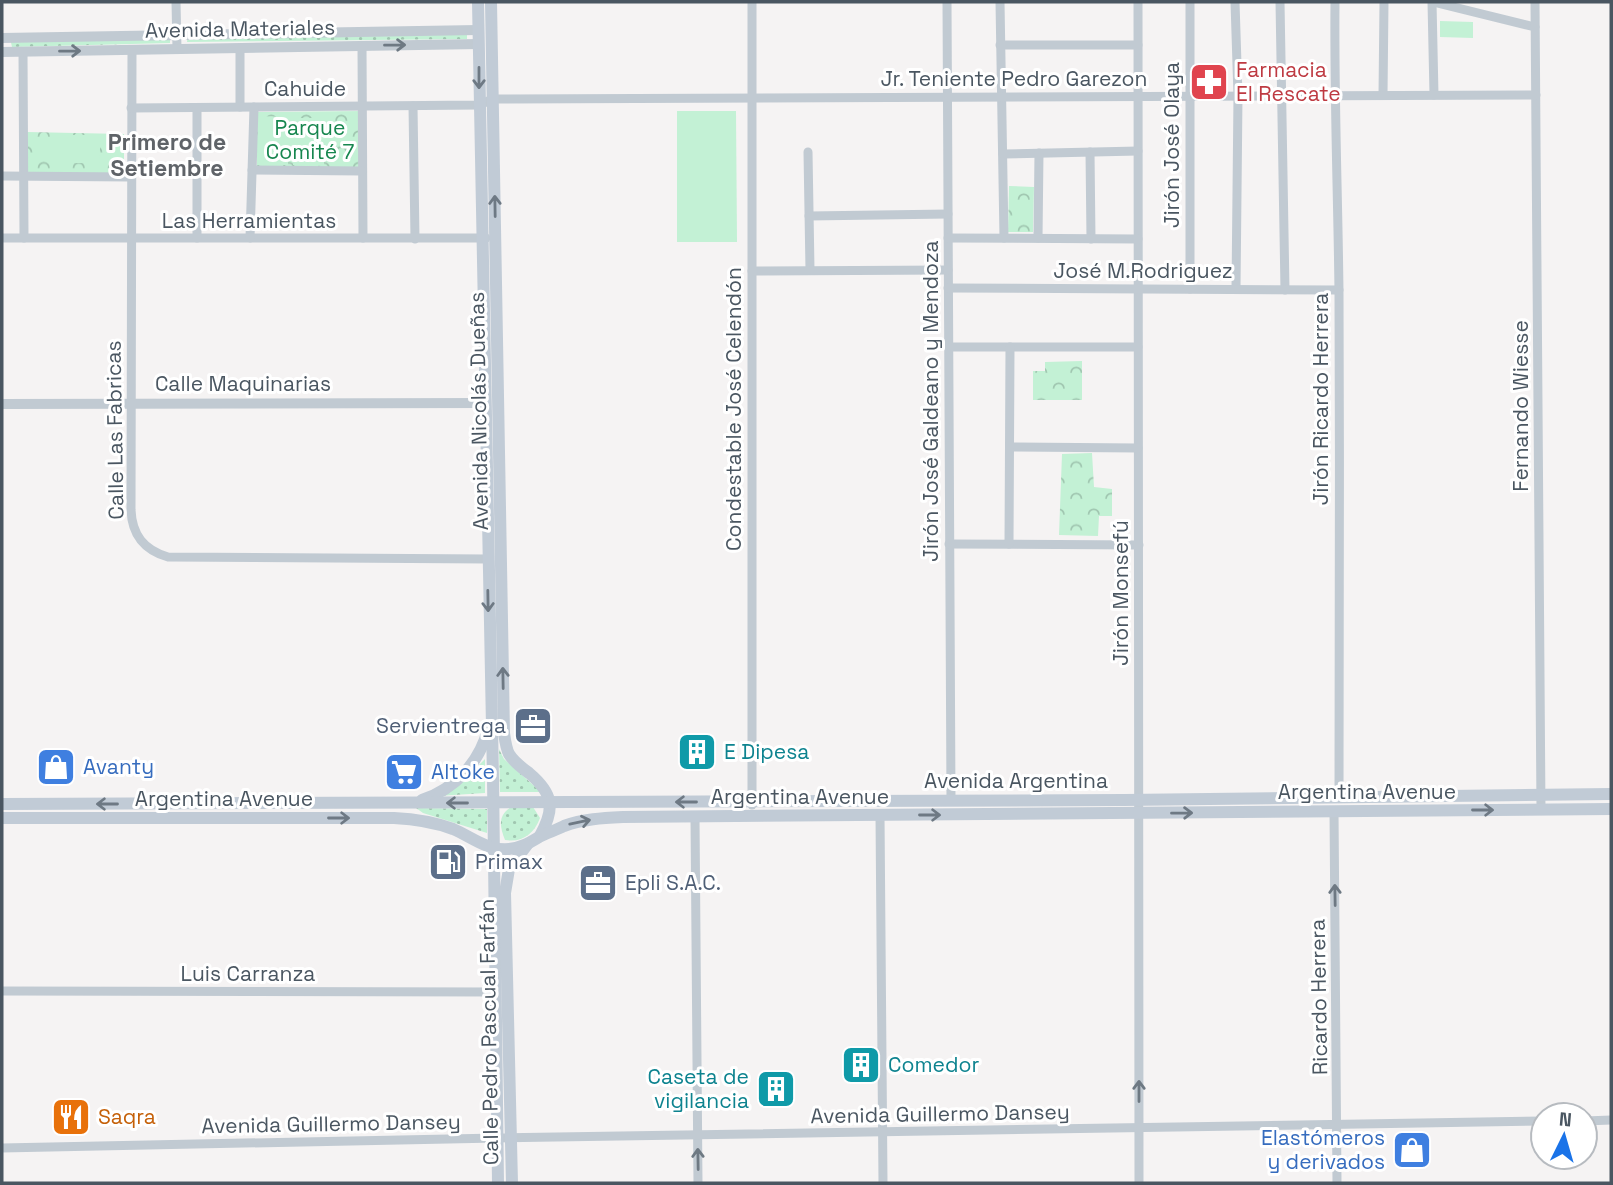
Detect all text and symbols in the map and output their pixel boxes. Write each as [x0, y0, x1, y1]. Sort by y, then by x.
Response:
street label: Avenida Materiales [145, 13, 335, 44]
one-way arrow [384, 38, 407, 52]
one-way arrow [58, 44, 81, 58]
place label: Farmacia El Rescate [1236, 56, 1341, 107]
pharmacy icon: Farmacia El Rescate [1188, 61, 1230, 103]
street label: Jirón José Olaya [1158, 62, 1185, 228]
street label: Jr. Teniente Pedro Garezon [881, 65, 1147, 92]
one-way arrow [472, 66, 486, 89]
street label: Cahuide [264, 75, 346, 102]
park label: Parque Comité 7 [266, 114, 354, 165]
district label: Primero de Setiembre [108, 127, 226, 183]
one-way arrow [488, 195, 502, 218]
street label: Las Herramientas [162, 207, 336, 234]
street label: Jirón José Galdeano y Mendoza [917, 240, 944, 562]
street label: José M.Rodriguez [1053, 257, 1233, 284]
street label: Condestable José Celendón [720, 267, 747, 551]
street label: Avenida Nicolás Dueñas [463, 292, 494, 531]
street label: Jirón Ricardo Herrera [1307, 293, 1334, 505]
street label: Fernando Wiesse [1507, 320, 1534, 492]
street label: Calle Las Fabricas [99, 340, 130, 520]
street label: Calle Maquinarias [155, 370, 331, 397]
street label: Jirón Monsefú [1107, 520, 1134, 666]
one-way arrow [482, 589, 495, 612]
one-way arrow [496, 667, 509, 690]
office icon: Servientrega [512, 705, 554, 747]
place label: Servientrega [376, 712, 506, 739]
building icon: E Dipesa [676, 731, 718, 773]
place label: E Dipesa [724, 738, 809, 765]
shop icon: Avanty [35, 746, 77, 788]
supermarket icon: Altoke [383, 751, 425, 793]
place label: Avanty [83, 753, 154, 780]
place label: Altoke [431, 758, 495, 785]
street label: Avenida Argentina [924, 767, 1108, 794]
street label: Argentina Avenue [1278, 778, 1456, 805]
street label: Argentina Avenue [711, 783, 889, 810]
street label: Argentina Avenue [135, 785, 313, 812]
one-way arrow [674, 795, 697, 809]
one-way arrow [446, 796, 469, 810]
one-way arrow [96, 797, 119, 811]
one-way arrow [1471, 803, 1494, 817]
one-way arrow [1170, 806, 1193, 820]
one-way arrow [918, 808, 941, 822]
one-way arrow [328, 811, 351, 825]
one-way arrow [568, 815, 591, 829]
fuel station icon: Primax [427, 841, 469, 883]
place label: Primax [475, 848, 543, 875]
office icon: Epli S.A.C. [577, 862, 619, 904]
place label: Epli S.A.C. [625, 869, 721, 896]
one-way arrow [1328, 883, 1342, 906]
street label: Calle Pedro Pascual Farfán [473, 899, 504, 1165]
street label: Ricardo Herrera [1304, 919, 1333, 1075]
street label: Luis Carranza [181, 960, 315, 987]
building icon: Comedor [840, 1044, 882, 1086]
place label: Comedor [888, 1051, 979, 1078]
place label: Caseta de vigilancia [647, 1063, 749, 1114]
building icon: Caseta de vigilancia [755, 1068, 797, 1110]
one-way arrow [1132, 1079, 1146, 1102]
restaurant icon: Saqra [50, 1096, 92, 1138]
street label: Avenida Guillermo Dansey [810, 1098, 1070, 1129]
north arrow [1529, 1101, 1599, 1171]
place label: Saqra [98, 1103, 156, 1130]
text: N [1558, 1107, 1573, 1133]
street label: Avenida Guillermo Dansey [201, 1108, 461, 1139]
place label: Elastómeros y derivados [1261, 1124, 1385, 1175]
shop icon: Elastómeros y derivados [1391, 1129, 1433, 1171]
one-way arrow [691, 1148, 705, 1171]

